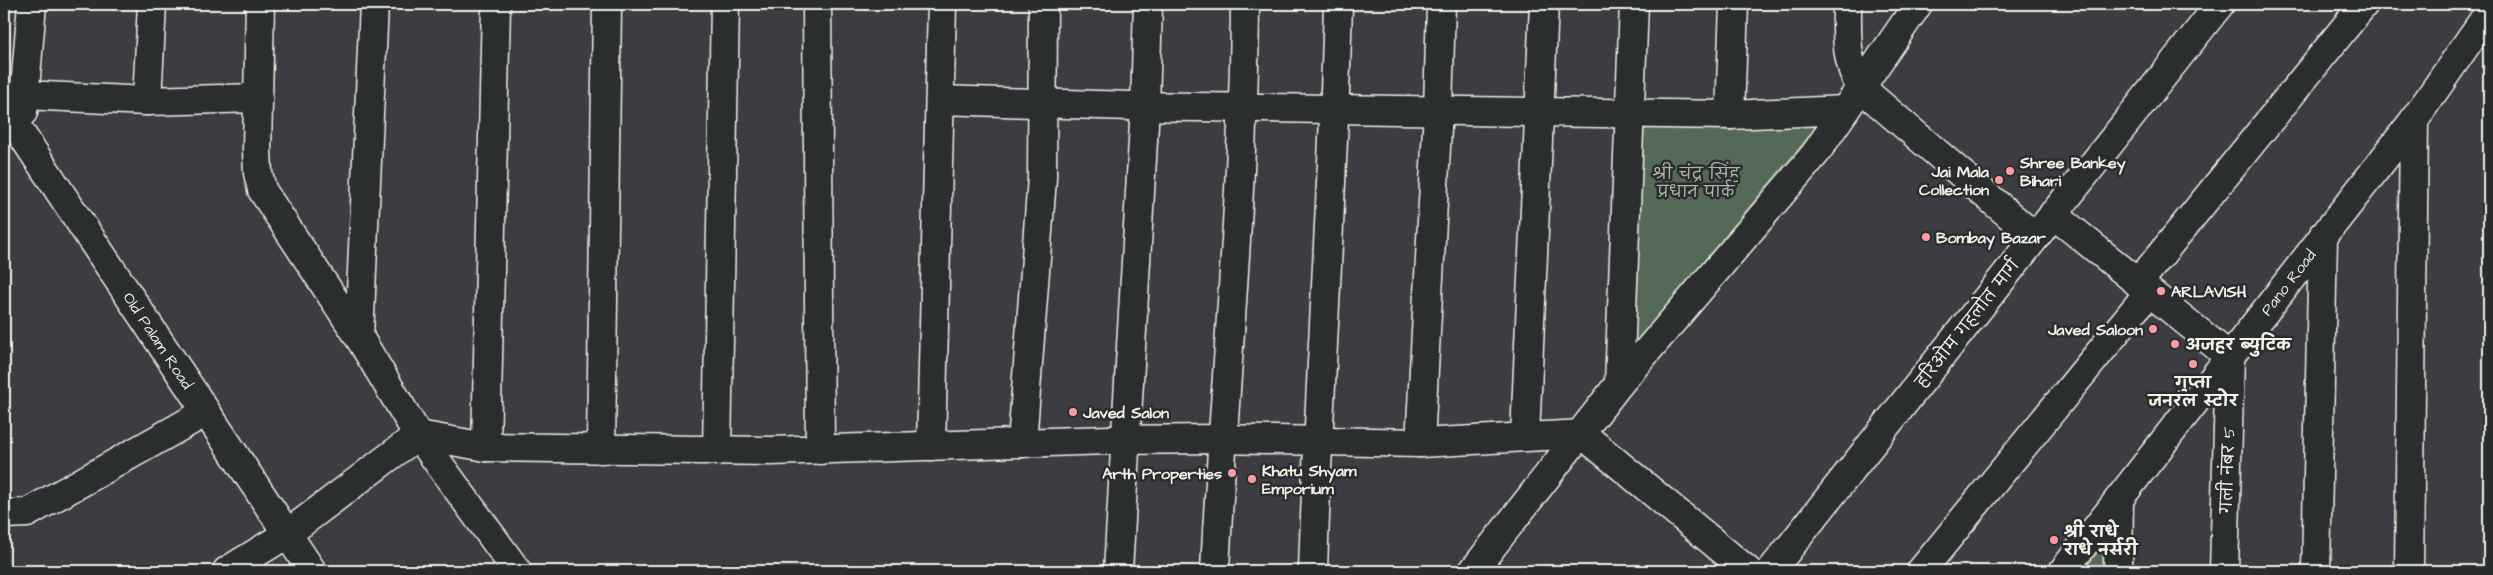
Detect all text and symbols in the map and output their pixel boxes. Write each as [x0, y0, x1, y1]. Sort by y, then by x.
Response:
place label: Shree Bankey Bihari [2019, 152, 2126, 192]
place label: Jai Mala Collection [1919, 161, 1990, 201]
park label: श्री चंद्र सिंह प्रधान पार्क [1652, 162, 1741, 203]
marker: Shree Bankey Bihari [2004, 165, 2016, 177]
marker: Jai Mala Collection [1993, 174, 2005, 186]
place label: Bombay Bazar [1936, 227, 2046, 250]
marker: Bombay Bazar [1920, 231, 1932, 243]
street label: Pano Road [2256, 245, 2321, 321]
street label: हरिओम गहलोत मार्ग [1909, 254, 2025, 393]
place label: ARLAVISH [2171, 281, 2247, 303]
marker: ARLAVISH [2155, 285, 2167, 297]
street label: Old Palam Road [117, 288, 198, 394]
place label: Javed Saloon [2047, 319, 2143, 341]
marker: Javed Saloon [2147, 323, 2159, 335]
place label: अजहर ब्युटिक [2185, 332, 2292, 357]
marker: अजहर ब्युटिक [2169, 338, 2181, 350]
marker: गुप्ता जनरल स्टोर [2187, 358, 2199, 370]
place label: गुप्ता जनरल स्टोर [2147, 372, 2239, 412]
place label: Javed Salon [1082, 402, 1169, 424]
marker: Javed Salon [1067, 406, 1079, 418]
street label: गली नंबर 5 [2214, 426, 2241, 515]
place label: Khatu Shyam Emporium [1262, 460, 1357, 500]
place label: Arth Properties [1102, 463, 1222, 485]
marker: Arth Properties [1226, 467, 1238, 479]
marker: Khatu Shyam Emporium [1246, 473, 1258, 485]
place label: श्री राधे राधे नर्सरी [2062, 519, 2139, 561]
marker: श्री राधे राधे नर्सरी [2048, 534, 2060, 546]

